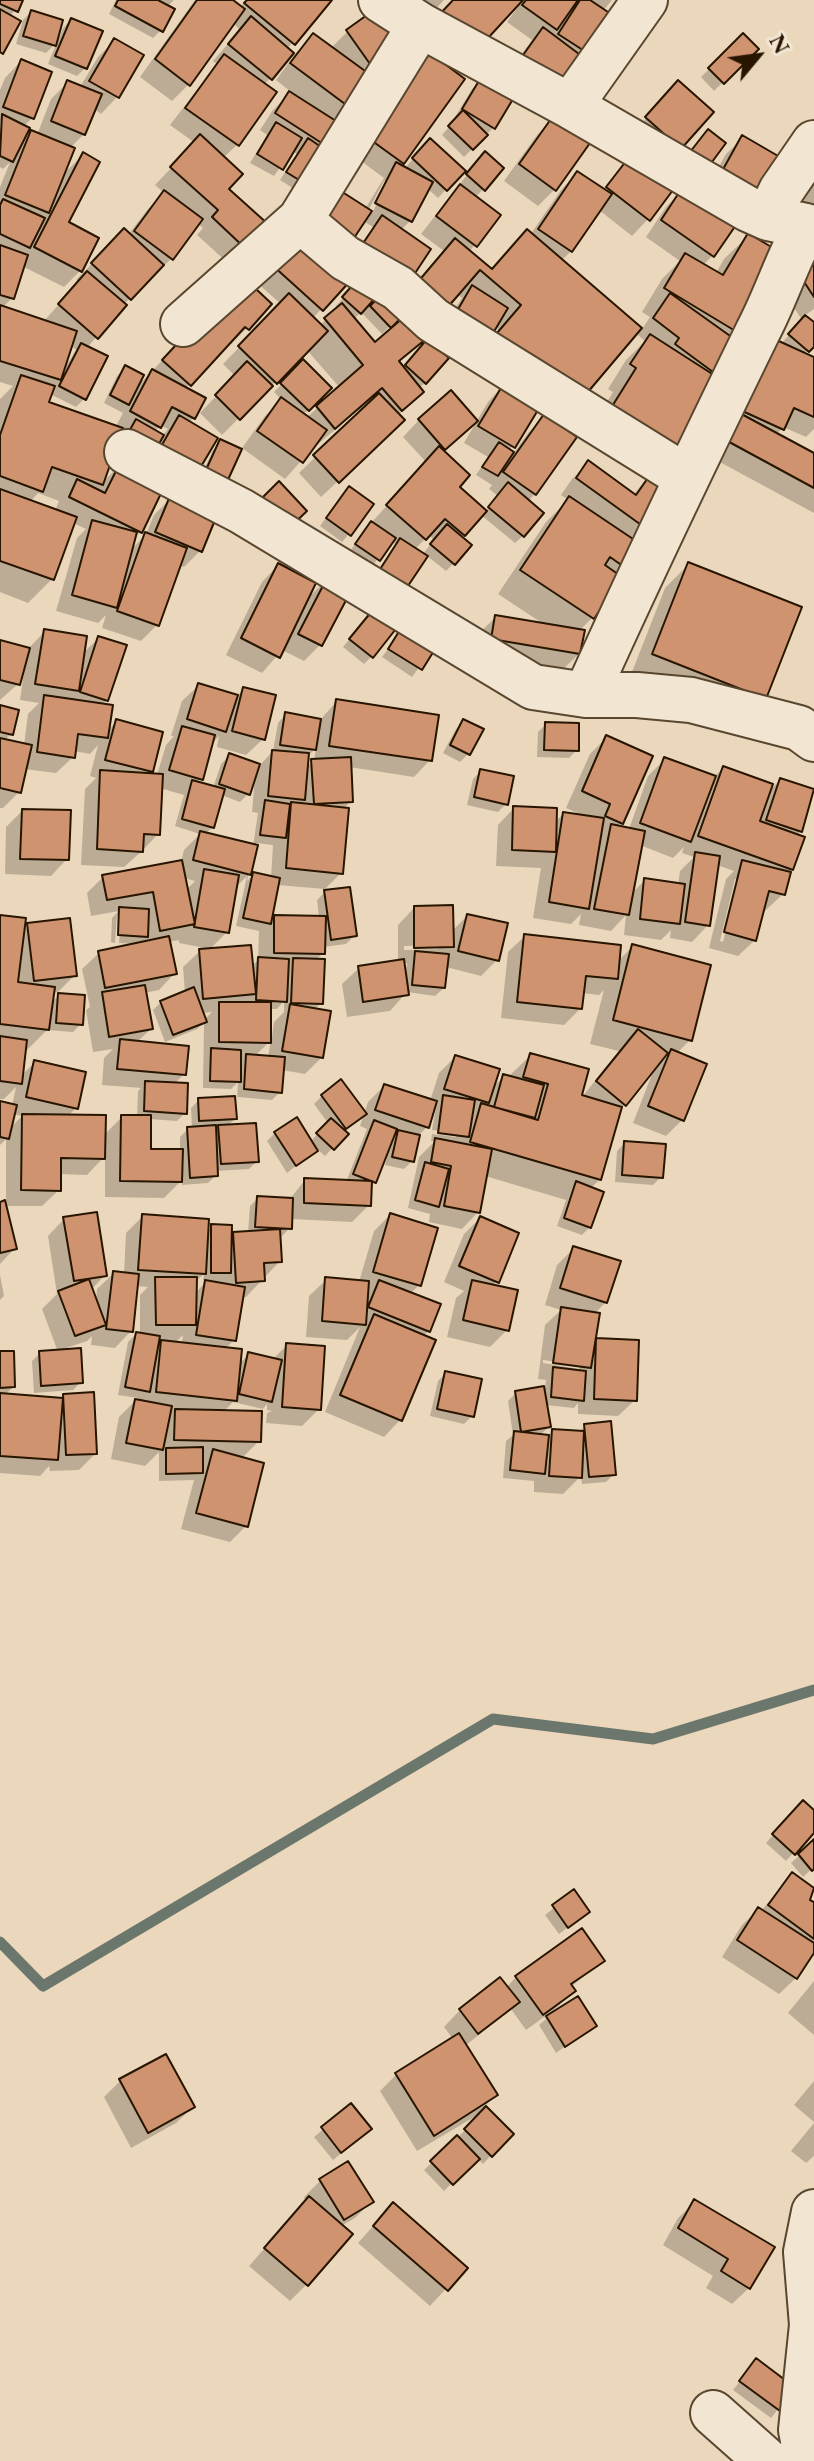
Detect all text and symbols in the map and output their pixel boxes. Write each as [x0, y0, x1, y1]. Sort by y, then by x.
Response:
north arrow [718, 16, 798, 96]
text: N [762, 29, 796, 59]

